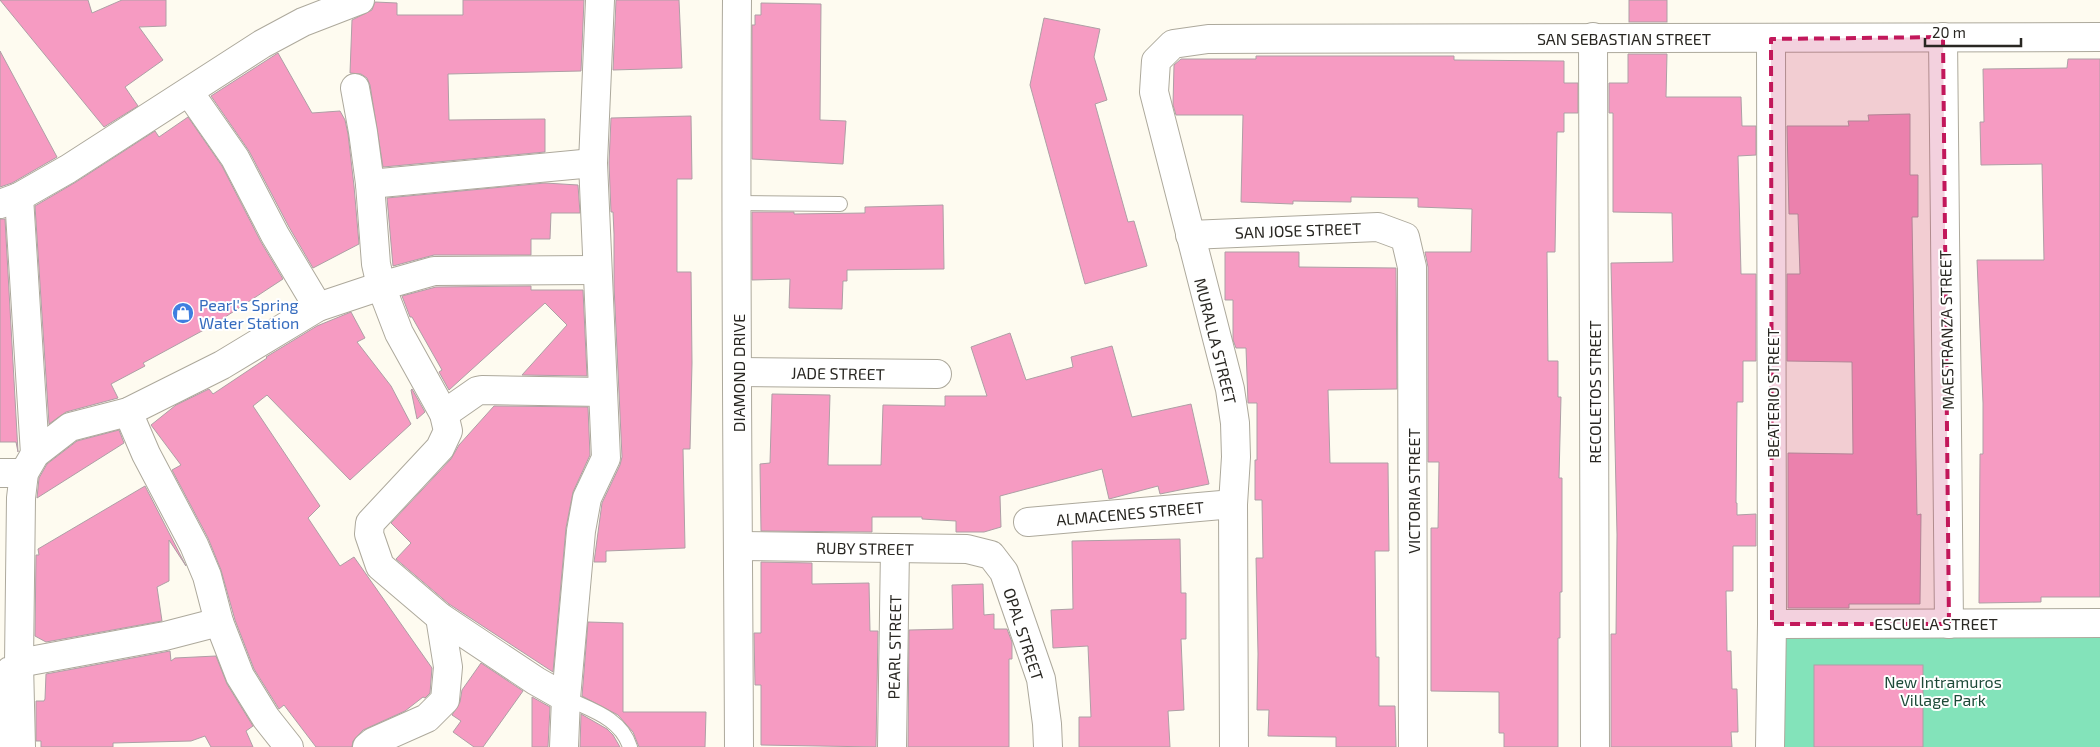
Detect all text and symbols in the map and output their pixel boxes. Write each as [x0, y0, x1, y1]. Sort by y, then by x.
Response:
scale bar [1925, 15, 2021, 47]
text: 20 m [1932, 23, 1966, 41]
street label: SAN SEBASTIAN STREET [1537, 29, 1711, 48]
street label: SAN JOSE STREET [1234, 218, 1362, 242]
street label: MAESTRANZA STREET [1935, 250, 1957, 410]
street label: MURALLA STREET [1191, 276, 1241, 406]
place label: Pearl's Spring Water Station [199, 295, 299, 332]
shop icon: Pearl's Spring Water Station [171, 301, 195, 325]
street label: DIAMOND DRIVE [729, 314, 748, 432]
street label: RECOLETOS STREET [1585, 320, 1604, 464]
street label: BEATERIO STREET [1763, 328, 1782, 458]
street label: JADE STREET [791, 363, 885, 383]
street label: VICTORIA STREET [1404, 428, 1423, 554]
street label: ALMACENES STREET [1055, 497, 1205, 529]
street label: RUBY STREET [816, 538, 914, 558]
street label: OPAL STREET [1000, 585, 1048, 683]
street label: PEARL STREET [884, 594, 904, 700]
street label: ESCUELA STREET [1874, 614, 1998, 633]
park label: New Intramuros Village Park [1884, 672, 2002, 709]

